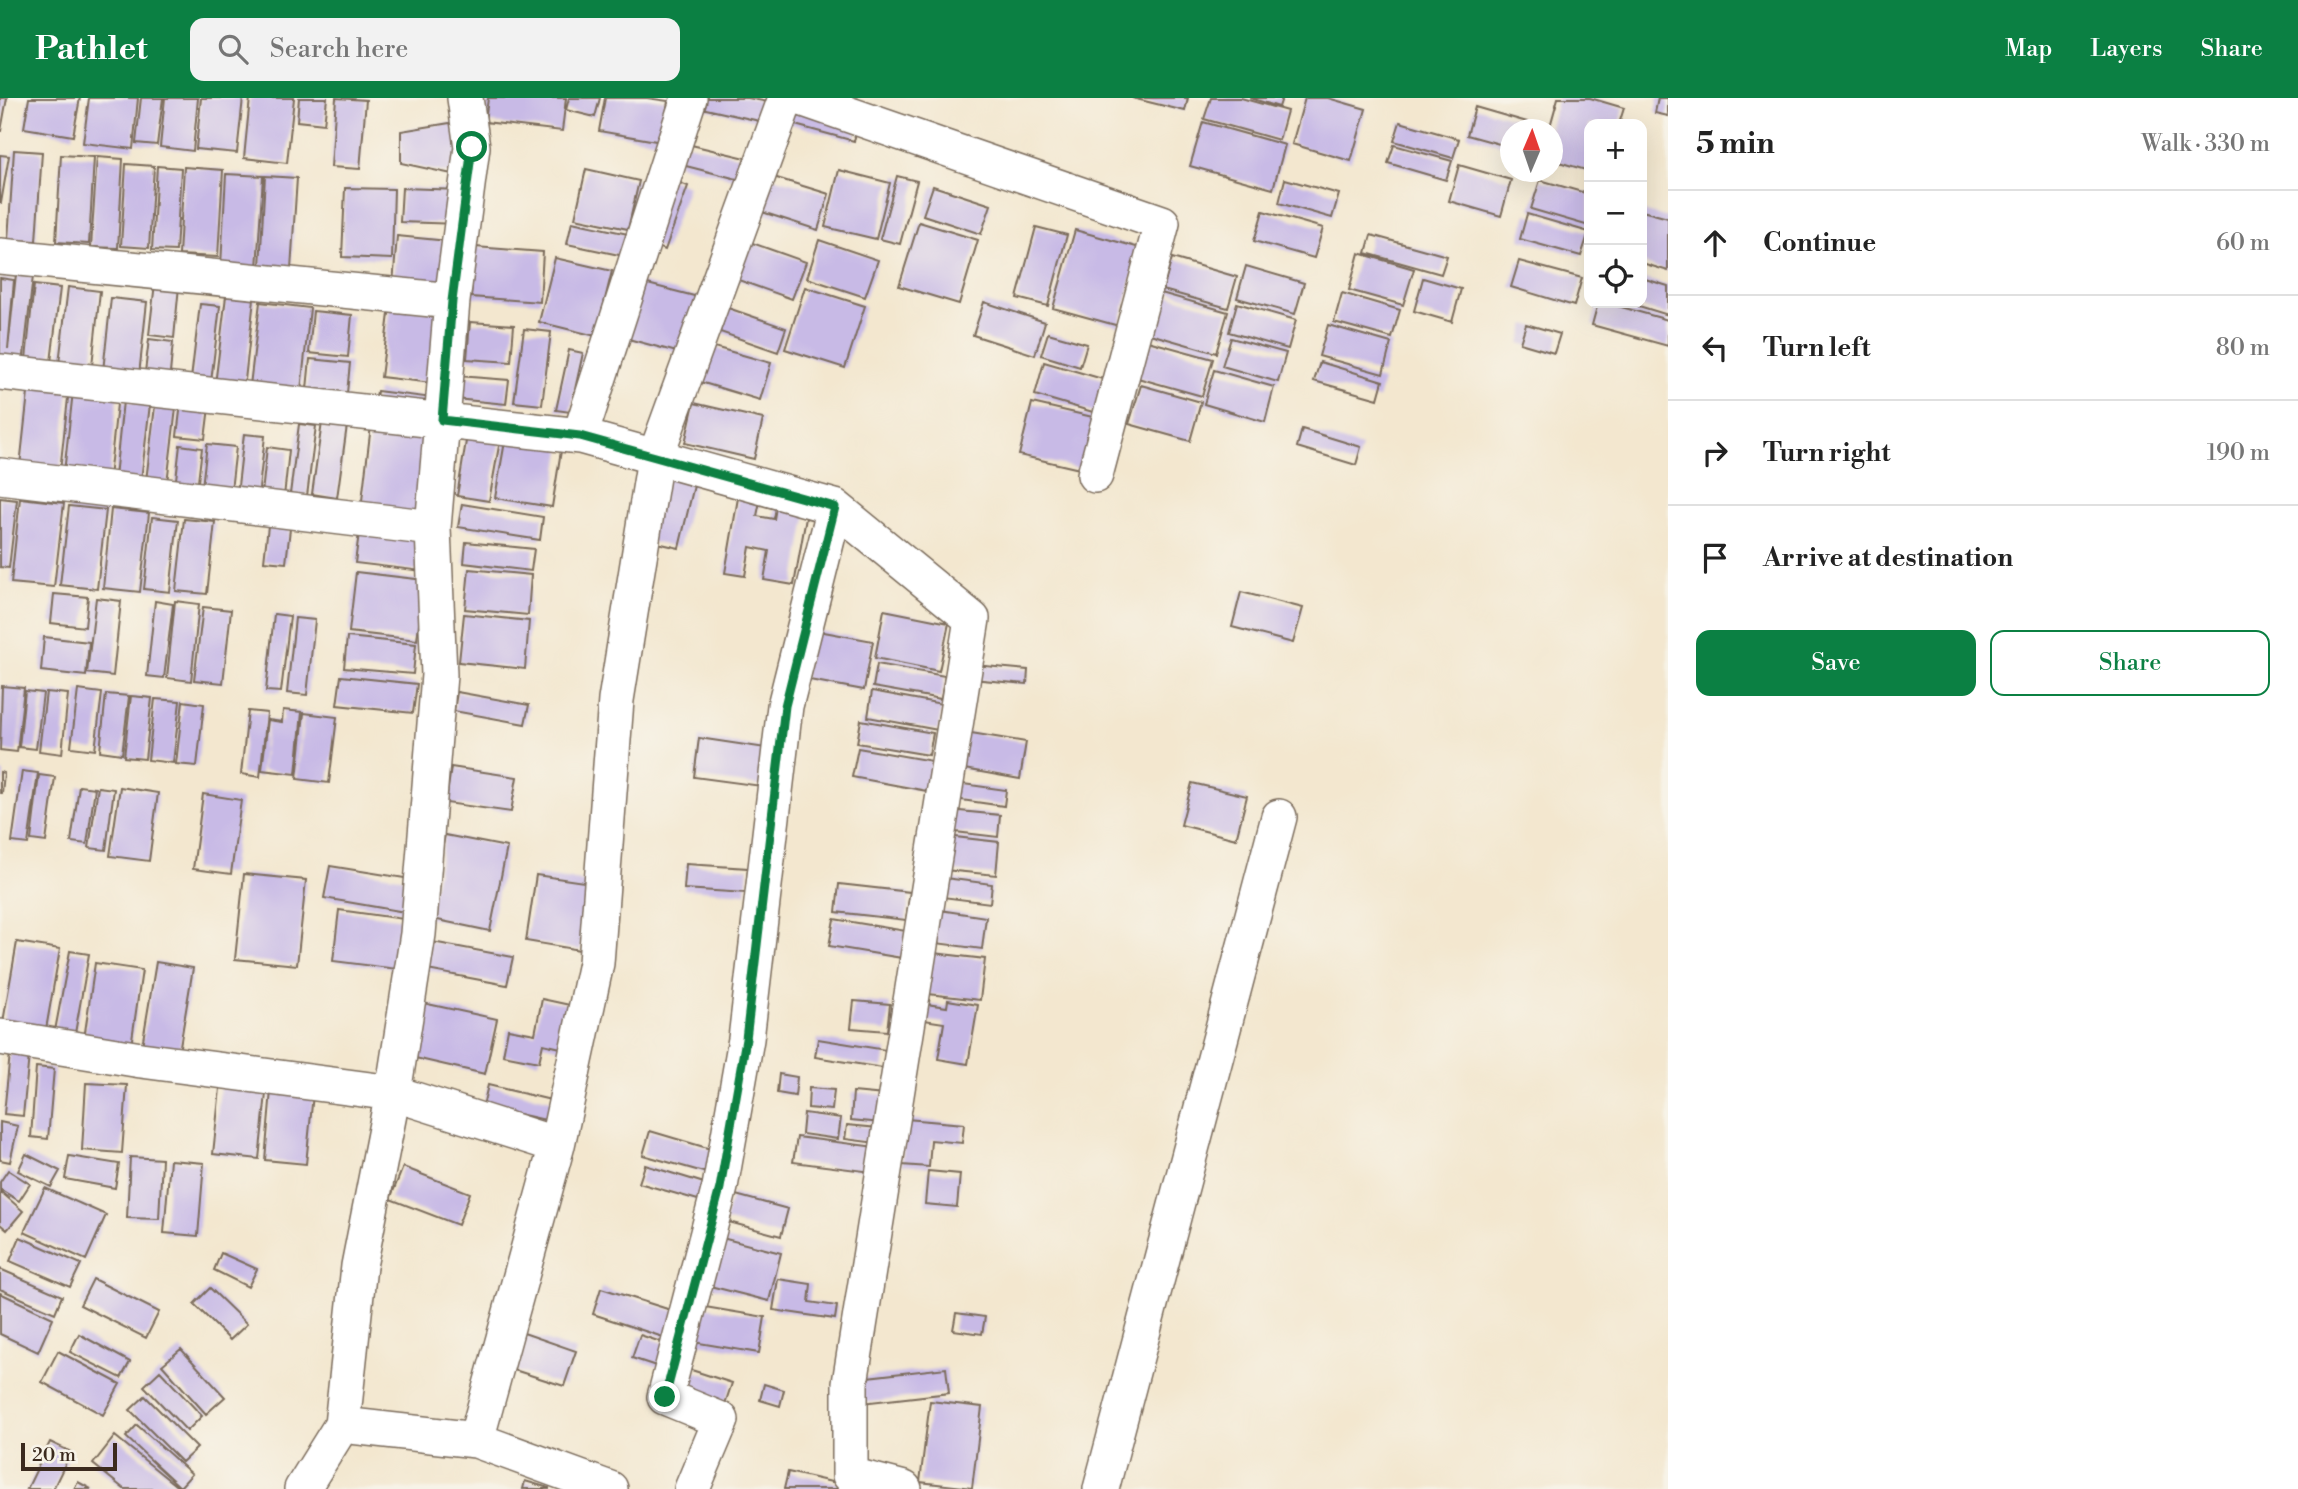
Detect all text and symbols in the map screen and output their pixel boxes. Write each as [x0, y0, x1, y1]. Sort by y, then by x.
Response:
search box [190, 18, 680, 81]
text: Pathlet [35, 29, 148, 70]
icon: search [214, 30, 252, 68]
text: Search here [270, 33, 408, 65]
text: Map [2005, 34, 2052, 64]
text: Layers [2090, 34, 2162, 64]
text: Share [2200, 34, 2263, 64]
north arrow [1500, 119, 1563, 182]
map controls [1584, 119, 1647, 308]
button: + [1584, 119, 1647, 182]
text: 5 min [1696, 125, 1775, 163]
text: Walk · 330 m [2141, 130, 2270, 158]
route start [456, 131, 487, 162]
button: − [1584, 182, 1647, 245]
icon: ahead [1696, 224, 1734, 262]
text: Continue [1763, 227, 1876, 259]
text: 60 m [2216, 229, 2270, 257]
button: locate [1584, 245, 1647, 308]
icon: left [1696, 329, 1734, 367]
text: Turn left [1763, 332, 1871, 364]
text: 80 m [2216, 334, 2270, 362]
icon: right [1696, 434, 1734, 472]
text: Turn right [1763, 437, 1891, 469]
text: 190 m [2207, 439, 2270, 467]
icon: arrive [1696, 539, 1734, 577]
text: Arrive at destination [1763, 542, 2013, 574]
button: Save [1696, 630, 1976, 696]
button: Share [1990, 630, 2270, 696]
route end [649, 1381, 680, 1412]
scale bar [21, 1440, 117, 1472]
text: 20 m [32, 1443, 76, 1467]

